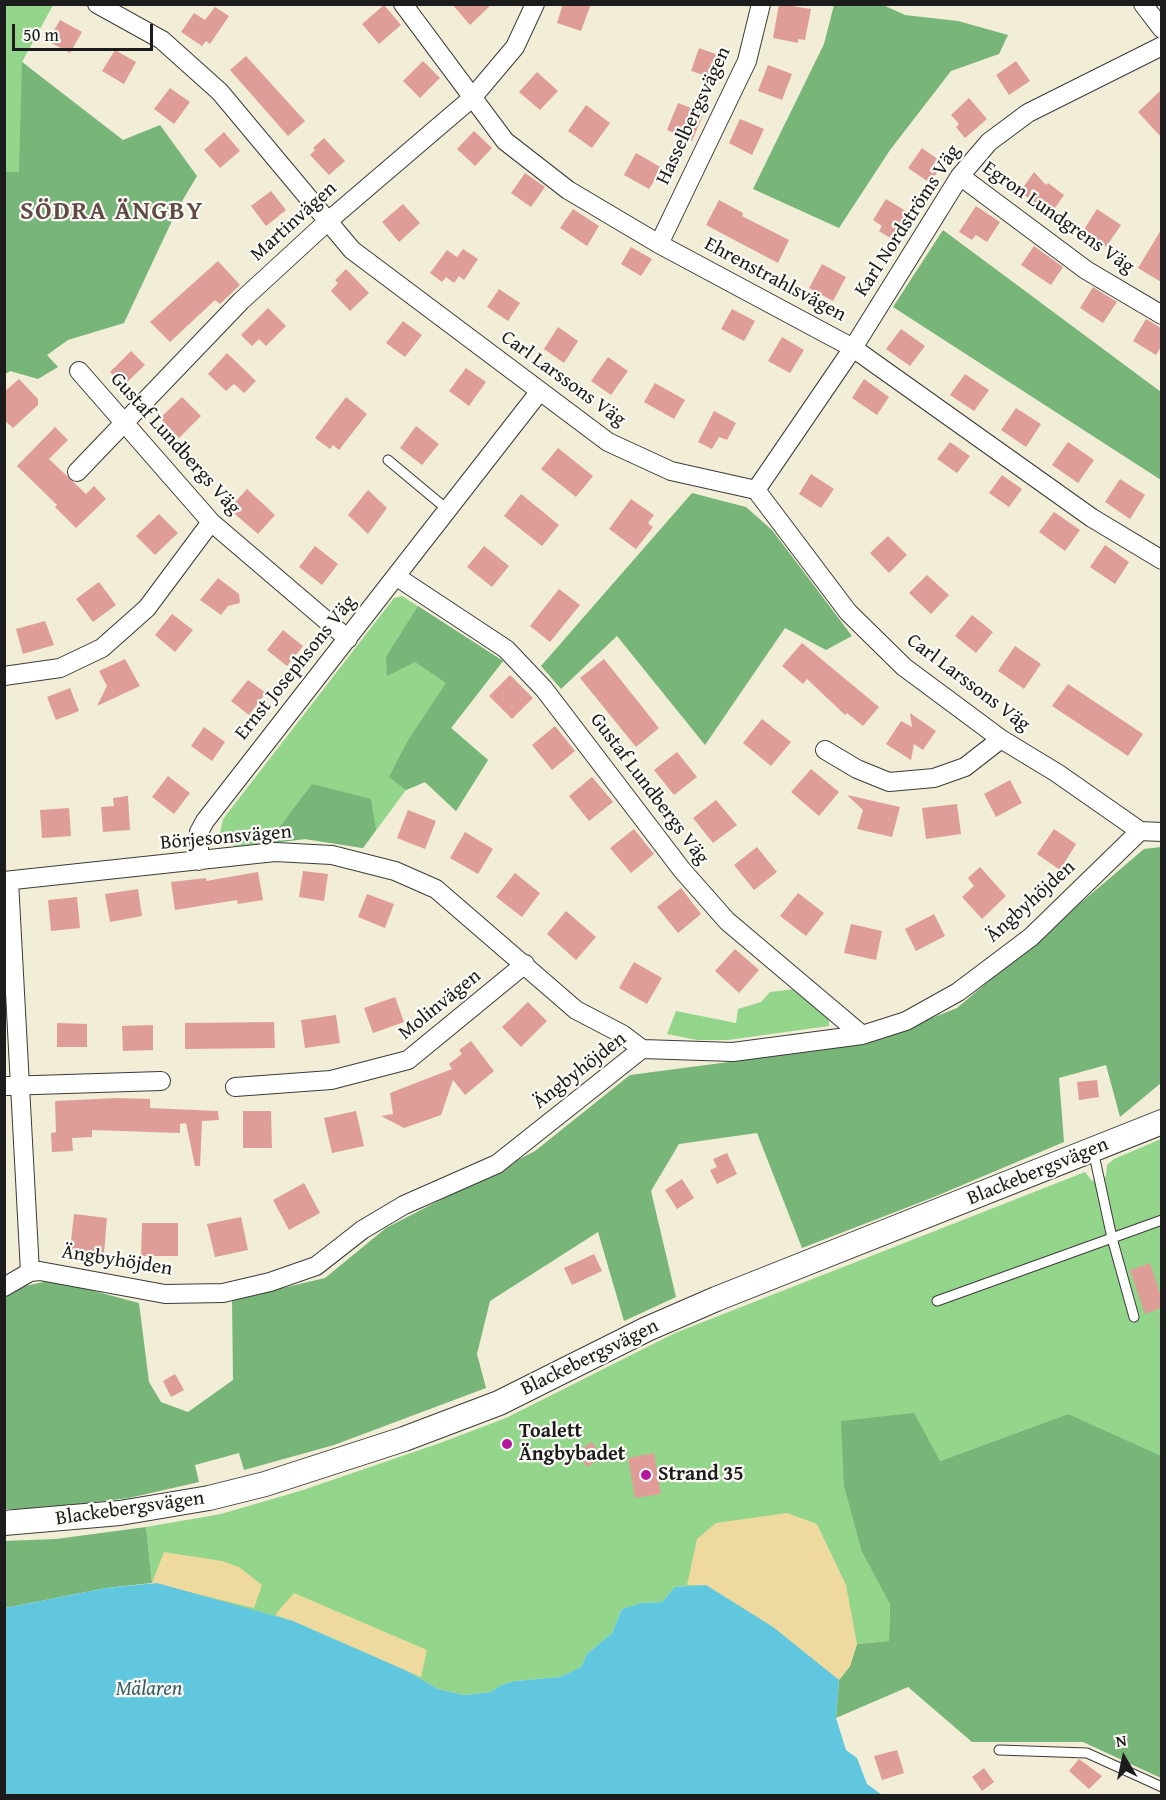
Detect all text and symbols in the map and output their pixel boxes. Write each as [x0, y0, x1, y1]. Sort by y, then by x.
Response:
scale bar [15, 12, 156, 50]
text: 50 m [23, 21, 59, 48]
street label: Hasselbergsvägen [652, 43, 736, 189]
street label: Karl Nordströms Väg [850, 141, 966, 301]
street label: Egron Lundgrens Väg [978, 157, 1138, 279]
street label: Martinvägen [246, 177, 342, 267]
district label: SÖDRA ÄNGBY [20, 196, 204, 228]
street label: Ehrenstrahlsvägen [700, 233, 850, 327]
street label: Carl Larssons Väg [496, 326, 630, 432]
street label: Gustaf Lundbergs Väg [105, 368, 245, 520]
street label: Ernst Josephsons Väg [230, 591, 362, 745]
street label: Carl Larssons Väg [902, 629, 1034, 737]
street label: Gustaf Lundbergs Väg [584, 709, 714, 869]
street label: Börjesonsvägen [159, 820, 293, 856]
street label: Ängbyhöjden [981, 856, 1081, 948]
street label: Molinvägen [394, 965, 486, 1045]
street label: Ängbyhöjden [529, 1027, 631, 1115]
street label: Blackebergsvägen [964, 1133, 1112, 1211]
street label: Ängbyhöjden [60, 1240, 174, 1282]
street label: Blackebergsvägen [517, 1314, 663, 1402]
place label: Toalett Ängbybadet [519, 1420, 625, 1467]
marker: Toalett Ängbybadet [500, 1437, 514, 1451]
place label: Strand 35 [658, 1463, 744, 1487]
marker: Strand 35 [639, 1468, 653, 1482]
street label: Blackebergsvägen [54, 1487, 206, 1531]
water label: Mälaren [116, 1677, 182, 1703]
north arrow [1094, 1728, 1154, 1788]
text: N [1114, 1728, 1128, 1753]

